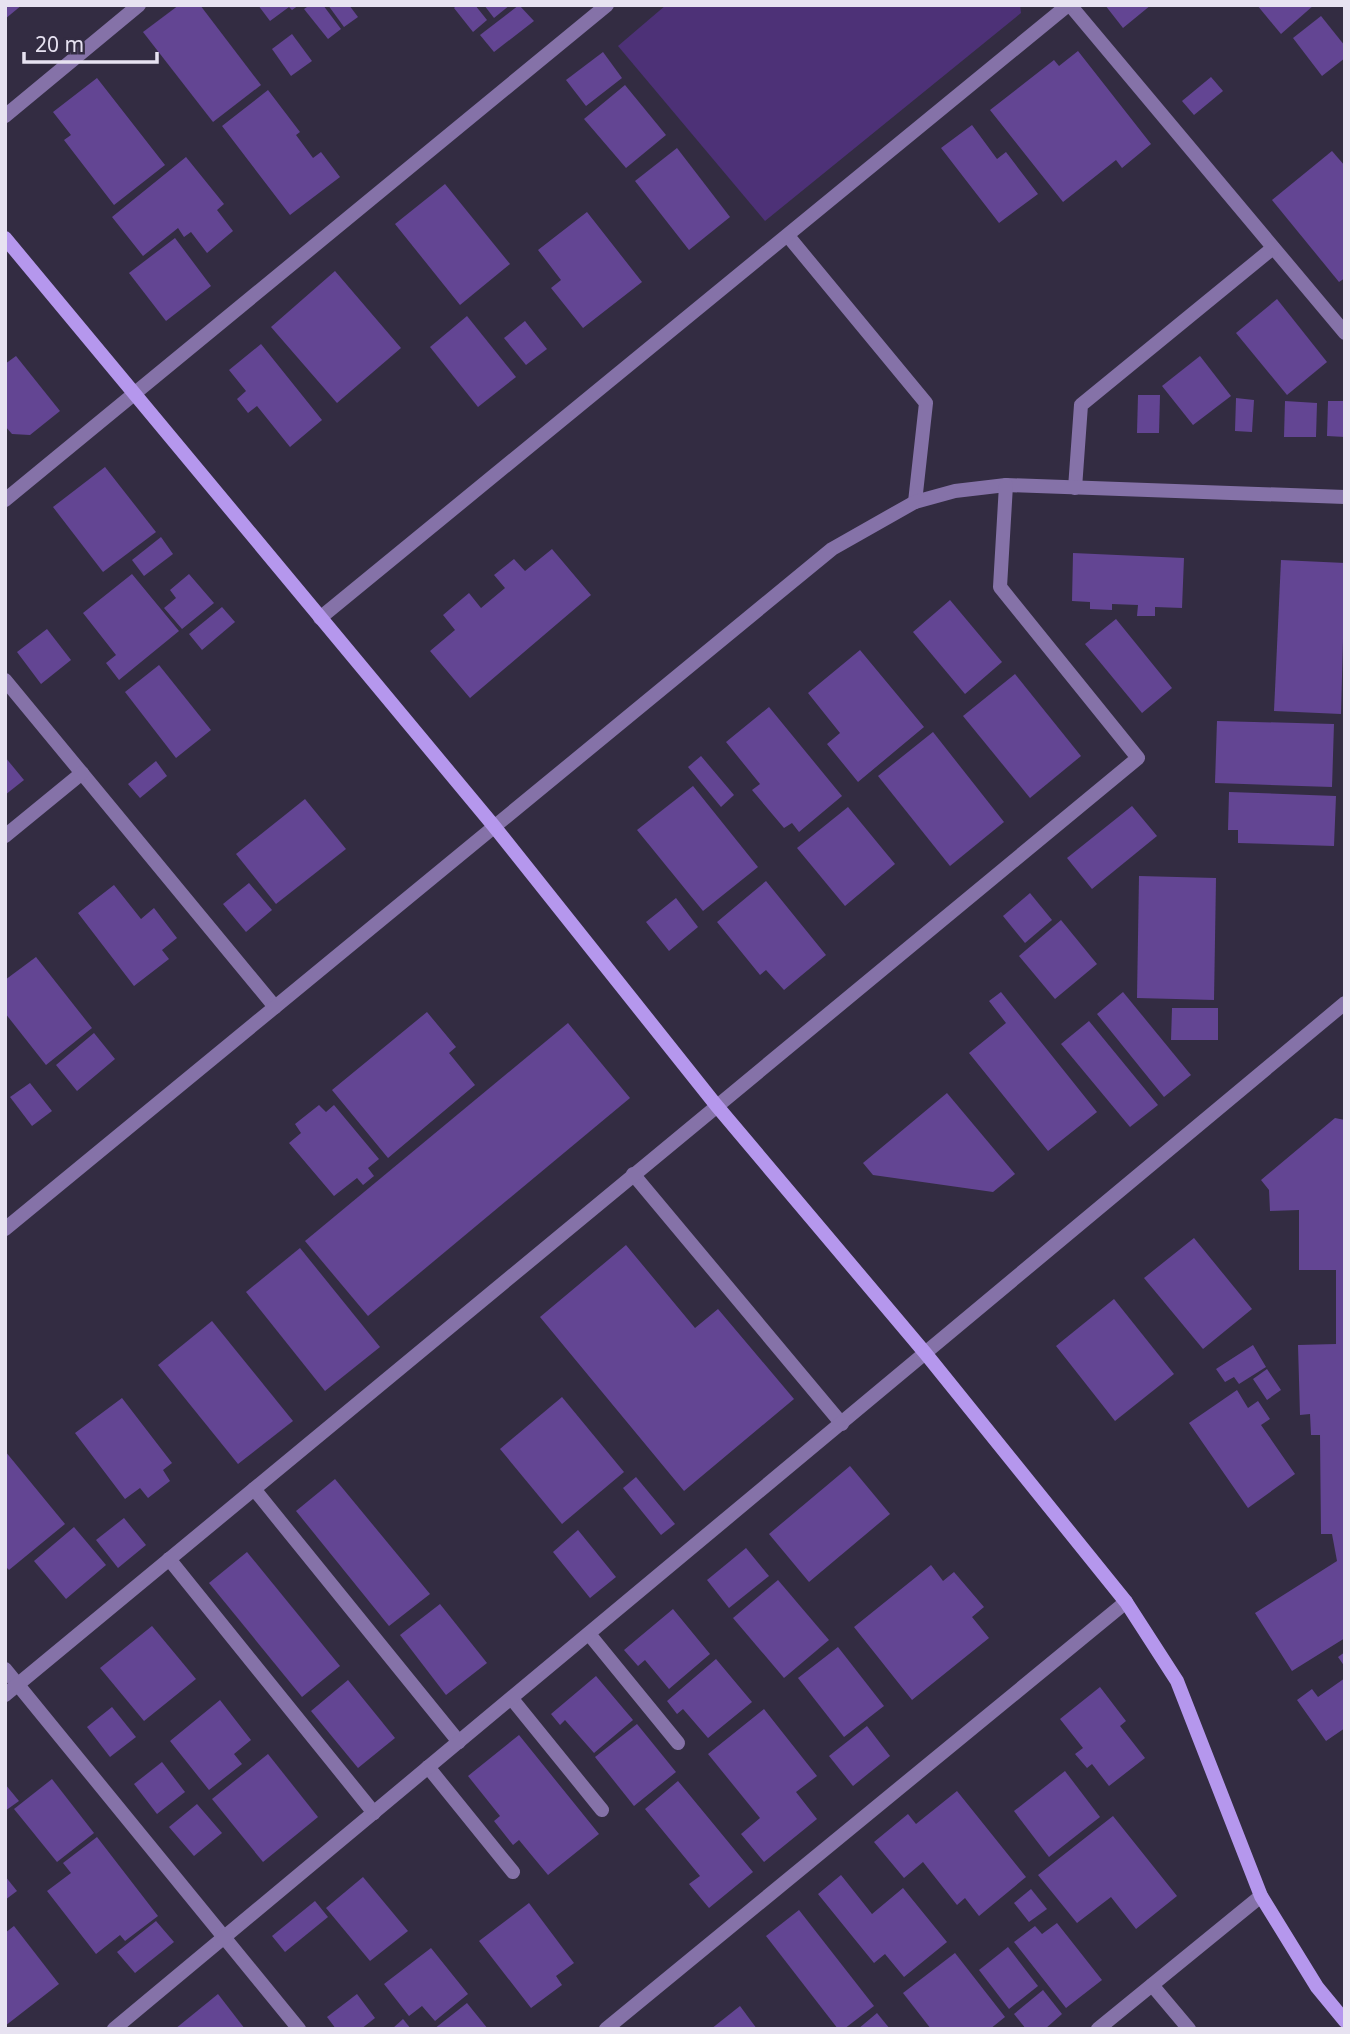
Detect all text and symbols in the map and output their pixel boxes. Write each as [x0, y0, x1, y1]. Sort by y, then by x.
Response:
scale bar [24, 21, 158, 65]
text: 20 m [35, 30, 84, 58]

